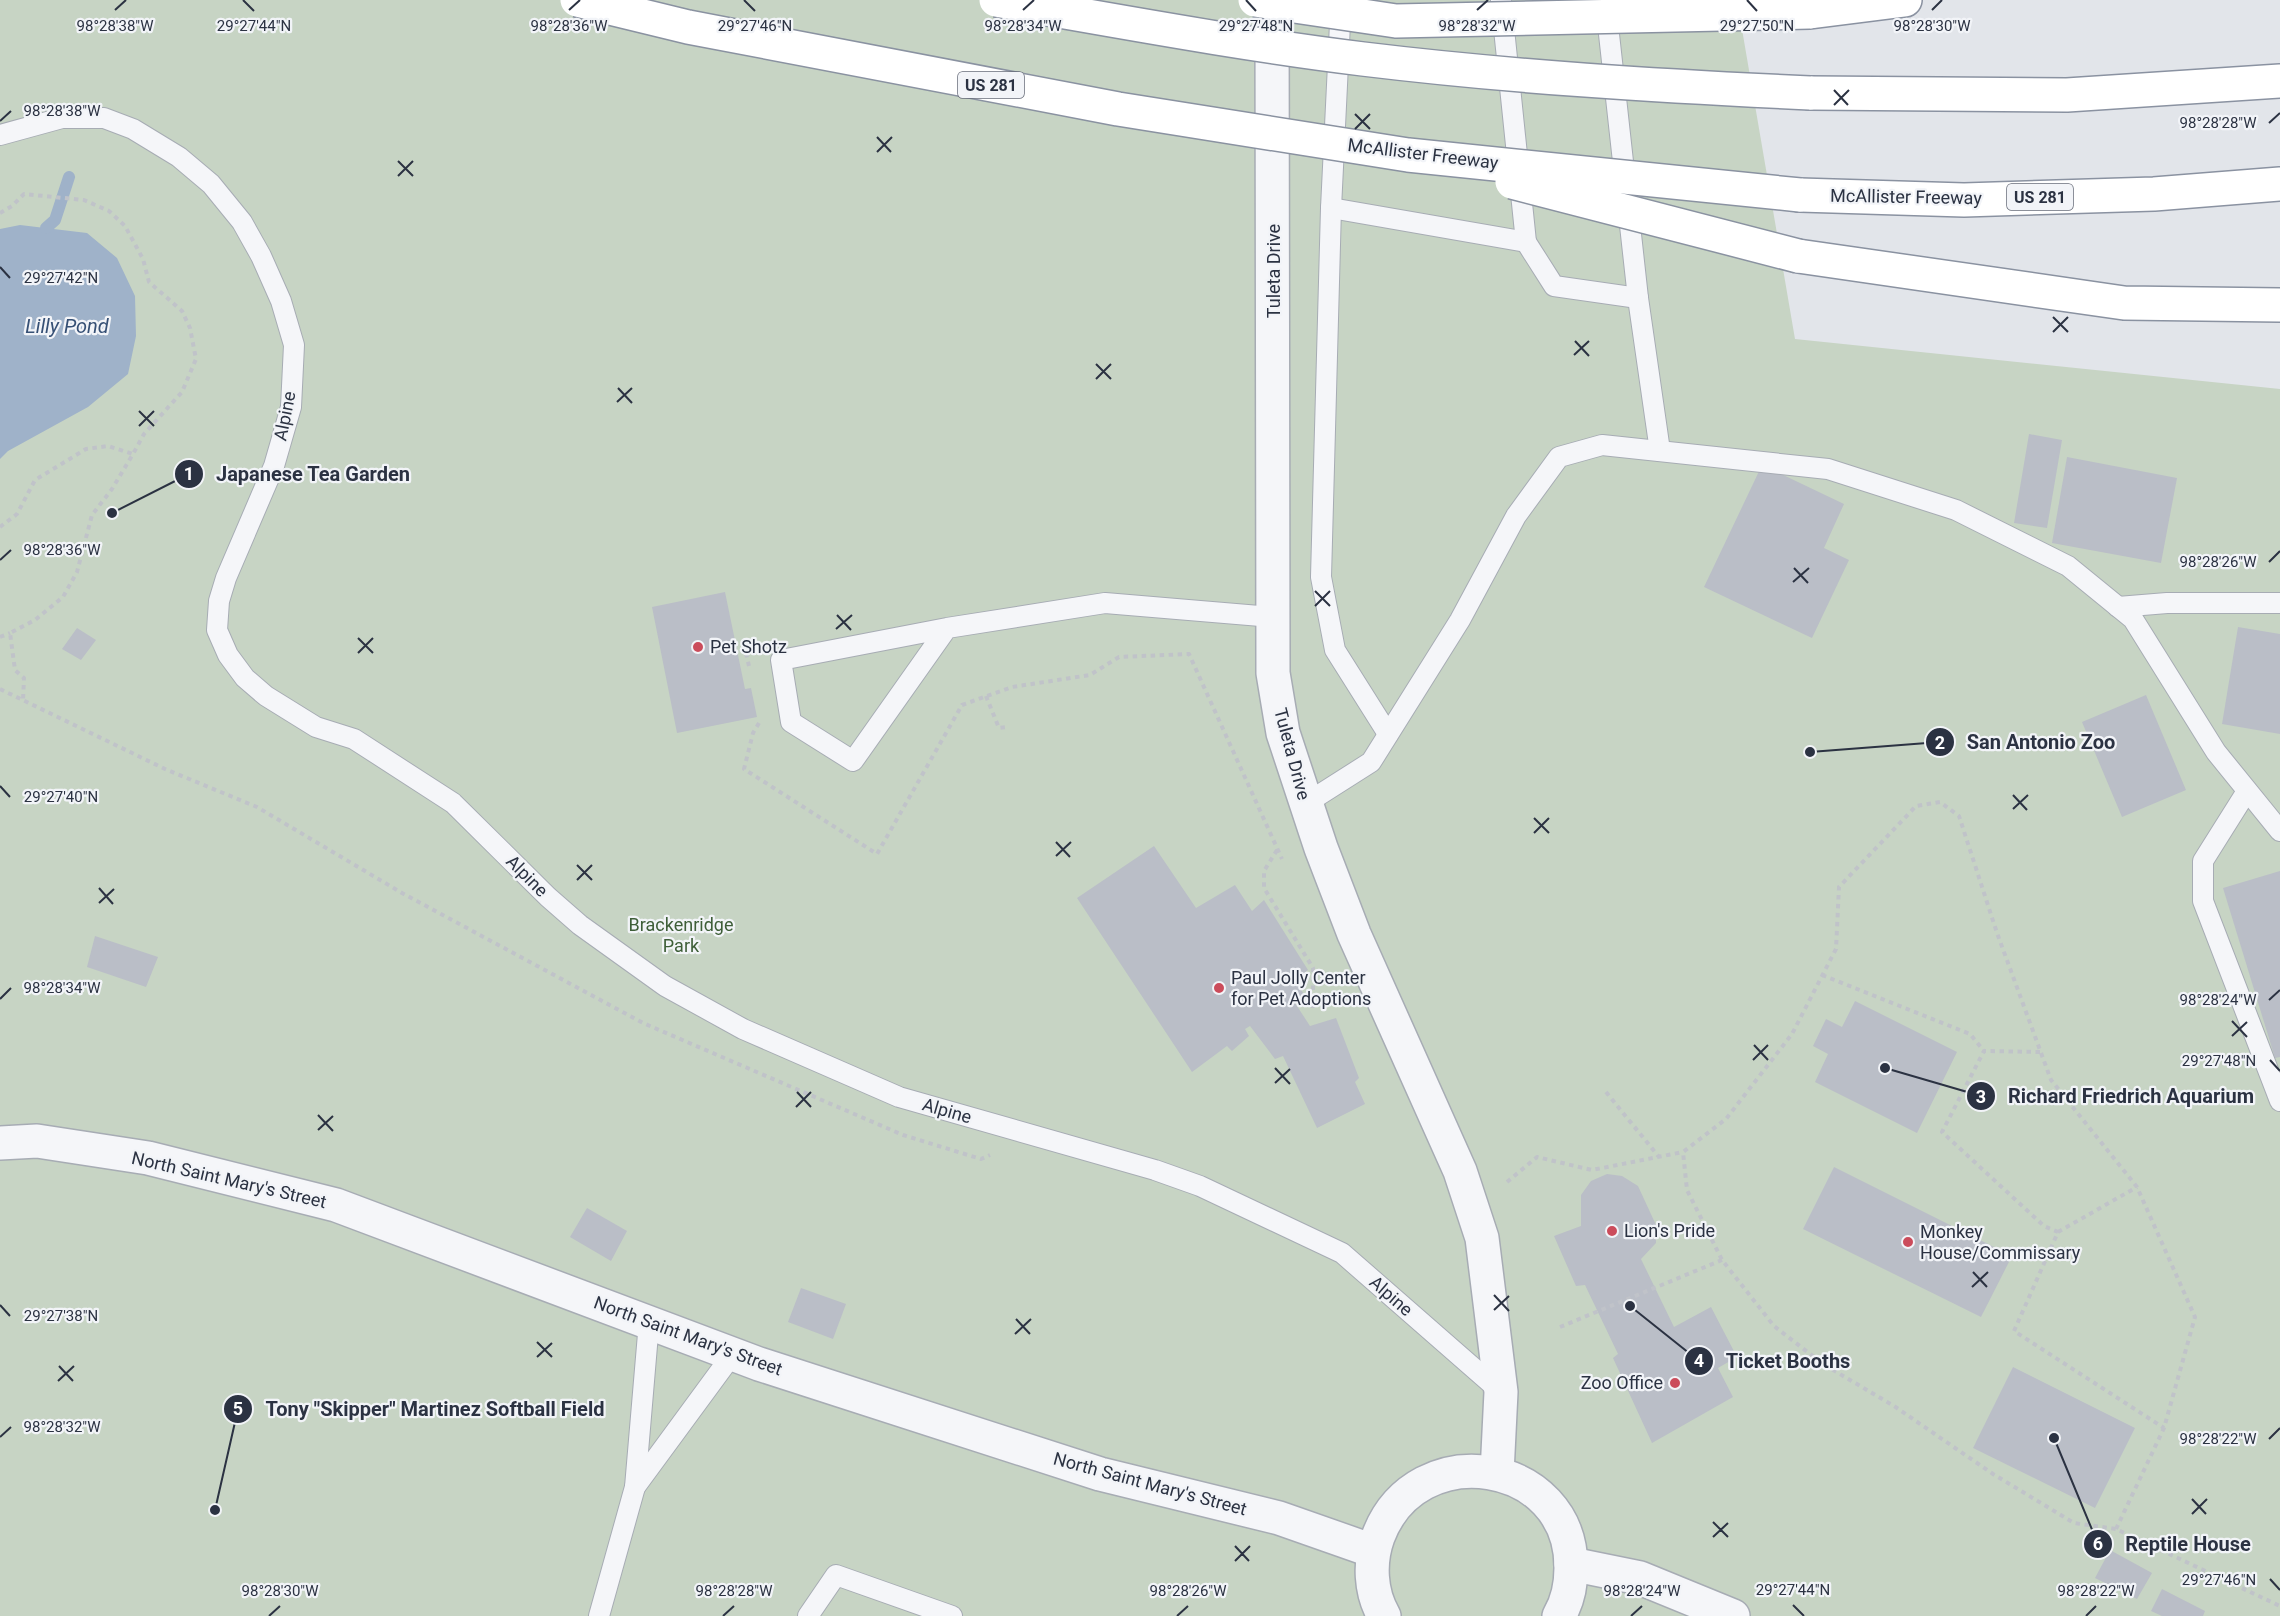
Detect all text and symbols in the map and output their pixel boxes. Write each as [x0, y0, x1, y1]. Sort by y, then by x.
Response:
text: 98°28'38"W [77, 17, 153, 35]
text: 29°27'44"N [217, 17, 291, 35]
text: 98°28'36"W [531, 17, 607, 35]
text: 29°27'46"N [718, 17, 792, 35]
text: 98°28'34"W [985, 17, 1061, 35]
text: 29°27'48"N [1219, 17, 1293, 35]
text: 98°28'32"W [1439, 17, 1515, 35]
text: 29°27'50"N [1720, 17, 1794, 35]
text: 98°28'30"W [1894, 17, 1970, 35]
road number: US 281 [958, 72, 1024, 98]
text: 98°28'38"W [24, 102, 100, 120]
text: 98°28'28"W [2180, 114, 2256, 132]
street label: McAllister Freeway [1346, 134, 1500, 173]
road number: US 281 [2007, 184, 2073, 210]
street label: McAllister Freeway [1830, 185, 1983, 208]
street label: Tuleta Drive [1263, 224, 1284, 318]
text: 29°27'42"N [24, 269, 98, 287]
water label: Lilly Pond [25, 314, 110, 338]
street label: Alpine [269, 389, 300, 442]
callout: Japanese Tea Garden [174, 455, 423, 493]
text: Japanese Tea Garden [216, 462, 410, 486]
text: 1 [184, 463, 194, 484]
text: 98°28'36"W [24, 541, 100, 559]
text: 98°28'26"W [2180, 553, 2256, 571]
place label: Pet Shotz [710, 636, 787, 657]
marker: Pet Shotz [691, 640, 705, 654]
street label: Tuleta Drive [1270, 706, 1315, 802]
callout: San Antonio Zoo [1925, 723, 2128, 761]
text: San Antonio Zoo [1967, 730, 2115, 754]
text: 2 [1935, 732, 1945, 753]
text: 29°27'40"N [24, 788, 98, 806]
street label: Alpine [502, 851, 552, 901]
park label: Brackenridge Park [629, 914, 733, 956]
place label: Paul Jolly Center for Pet Adoptions [1231, 967, 1371, 1009]
text: 98°28'34"W [24, 979, 100, 997]
marker: Paul Jolly Center for Pet Adoptions [1212, 981, 1226, 995]
text: 98°28'24"W [2180, 991, 2256, 1009]
text: 29°27'48"N [2182, 1052, 2256, 1070]
callout: Richard Friedrich Aquarium [1966, 1077, 2267, 1115]
text: Richard Friedrich Aquarium [2008, 1084, 2254, 1108]
text: 3 [1976, 1086, 1986, 1107]
street label: Alpine [920, 1094, 974, 1128]
street label: North Saint Mary's Street [130, 1147, 329, 1212]
place label: Lion's Pride [1624, 1220, 1715, 1241]
place label: Monkey House/Commissary [1920, 1221, 2081, 1263]
marker: Lion's Pride [1605, 1224, 1619, 1238]
marker: Monkey House/Commissary [1901, 1235, 1915, 1249]
street label: Alpine [1366, 1271, 1417, 1320]
street label: North Saint Mary's Street [591, 1292, 785, 1379]
text: 29°27'38"N [24, 1307, 98, 1325]
callout: Ticket Booths [1684, 1342, 1863, 1380]
text: Ticket Booths [1726, 1349, 1850, 1373]
text: 4 [1694, 1350, 1704, 1371]
place label: Zoo Office [1581, 1372, 1663, 1393]
marker: Zoo Office [1668, 1376, 1682, 1390]
callout: Tony "Skipper" Martinez Softball Field [223, 1390, 616, 1428]
text: Tony "Skipper" Martinez Softball Field [266, 1397, 604, 1421]
text: 5 [233, 1398, 243, 1419]
text: 98°28'32"W [24, 1418, 100, 1436]
text: 98°28'22"W [2180, 1430, 2256, 1448]
street label: North Saint Mary's Street [1051, 1448, 1249, 1519]
callout: Reptile House [2083, 1525, 2263, 1563]
text: Reptile House [2125, 1532, 2251, 1556]
text: 6 [2093, 1533, 2103, 1554]
text: 29°27'46"N [2182, 1571, 2256, 1589]
text: 29°27'44"N [1756, 1581, 1830, 1599]
text: 98°28'30"W [242, 1582, 318, 1600]
text: 98°28'28"W [696, 1582, 772, 1600]
text: 98°28'26"W [1150, 1582, 1226, 1600]
text: 98°28'24"W [1604, 1582, 1680, 1600]
text: 98°28'22"W [2058, 1582, 2134, 1600]

